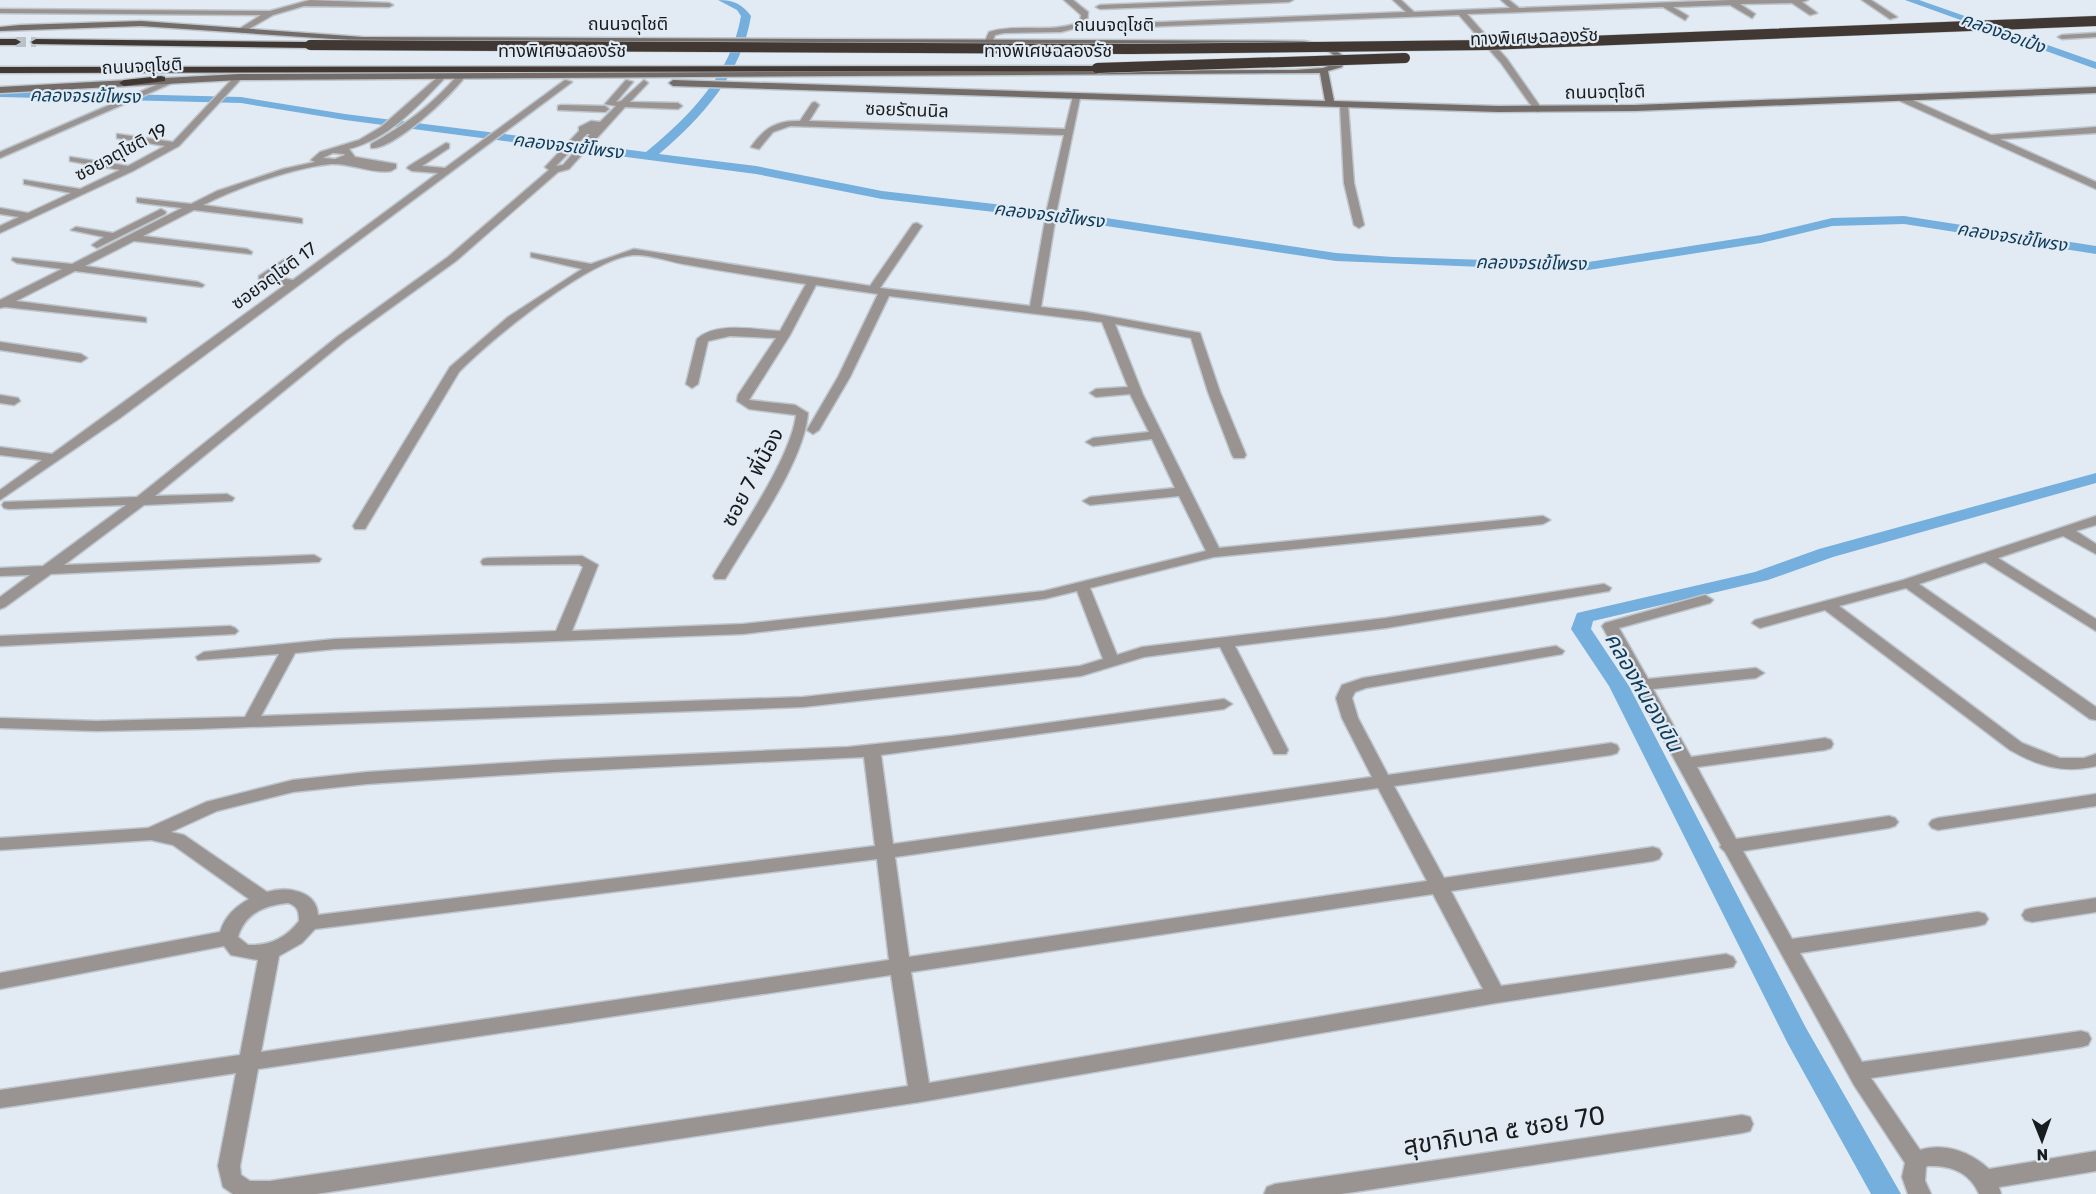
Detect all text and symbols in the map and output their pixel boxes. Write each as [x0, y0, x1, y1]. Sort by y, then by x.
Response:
water label: คลองออเป้ง [1958, 8, 2049, 59]
street label: ถนนจตุโชติ [588, 13, 668, 35]
street label: ถนนจตุโชติ [1074, 14, 1154, 36]
street label: ทางพิเศษฉลองรัช [1470, 24, 1598, 50]
street label: ทางพิเศษฉลองรัช [498, 40, 626, 62]
street label: ทางพิเศษฉลองรัช [984, 40, 1112, 62]
street label: ถนนจตุโชติ [101, 53, 183, 79]
street label: ถนนจตุโชติ [1565, 80, 1645, 104]
water label: คลองจรเข้โพรง [29, 84, 142, 108]
street label: ซอยรัตนนิล [865, 98, 949, 122]
street label: ซอยจตุโชติ 19 [71, 118, 171, 186]
water label: คลองจรเข้โพรง [512, 128, 626, 164]
water label: คลองจรเข้โพรง [993, 197, 1107, 233]
water label: คลองจรเข้โพรง [1956, 217, 2070, 257]
street label: ซอยจตุโชติ 17 [227, 238, 321, 314]
water label: คลองจรเข้โพรง [1475, 251, 1588, 275]
street label: ซอย 7 พี่น้อง [714, 422, 788, 531]
water label: คลองหนองเขิน [1599, 628, 1690, 758]
street label: สุขาภิบาล ๕ ซอย 70 [1401, 1100, 1607, 1162]
north arrow [2012, 1110, 2072, 1170]
text: N [2036, 1145, 2048, 1164]

